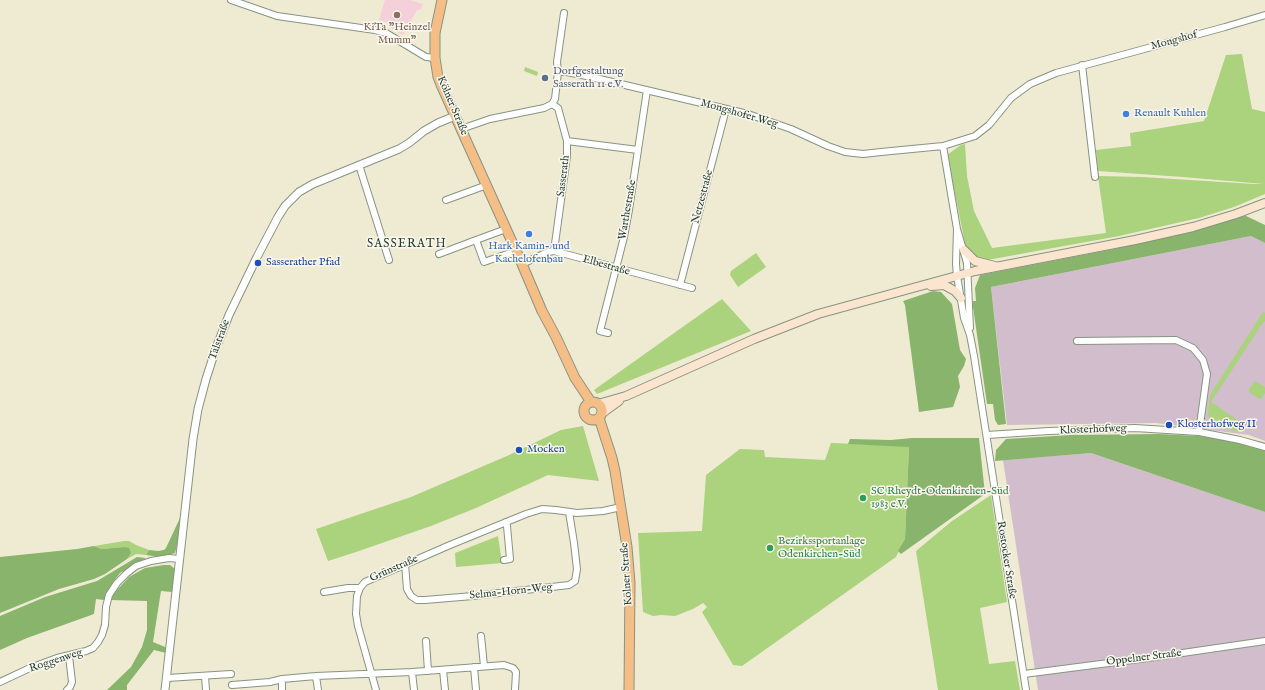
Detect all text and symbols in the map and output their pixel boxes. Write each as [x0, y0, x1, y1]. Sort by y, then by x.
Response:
marker: KiTa "Heinzel Mumm" [392, 10, 402, 20]
place label: KiTa "Heinzel Mumm" [364, 21, 430, 47]
street label: Mongshof [1149, 28, 1199, 54]
place label: Dorfgestaltung Sasserath 11 e.V. [553, 65, 623, 91]
marker: Dorfgestaltung Sasserath 11 e.V. [540, 73, 550, 83]
street label: Kölner Straße [434, 74, 470, 138]
street label: Mongshofer Weg [699, 97, 779, 131]
place label: Renault Kuhlen [1134, 107, 1206, 121]
marker: Renault Kuhlen [1121, 109, 1131, 119]
street label: Sasserath [555, 155, 573, 197]
street label: Netzestraße [689, 169, 717, 225]
street label: Warthestraße [616, 179, 640, 241]
marker: Hark Kamin- und Kachelofenbau [524, 229, 534, 239]
district label: SASSERATH [367, 238, 447, 252]
place label: Hark Kamin- und Kachelofenbau [488, 240, 570, 266]
street label: Elbestraße [581, 253, 631, 279]
place label: Sasserather Pfad [266, 256, 340, 270]
marker: Sasserather Pfad [253, 258, 263, 268]
street label: Talstraße [207, 318, 233, 362]
place label: Klosterhofweg II [1177, 418, 1256, 432]
marker: Klosterhofweg II [1164, 420, 1174, 430]
street label: Klosterhofweg [1059, 422, 1127, 438]
place label: Mocken [527, 443, 565, 457]
marker: Mocken [514, 445, 524, 455]
place label: SC Rheydt-Odenkirchen-Süd 1983 e.V. [871, 485, 1009, 511]
marker: SC Rheydt-Odenkirchen-Süd 1983 e.V. [858, 493, 868, 503]
street label: Rostocker Straße [993, 520, 1019, 600]
place label: Bezirkssportanlage Odenkirchen-Süd [778, 535, 865, 561]
street label: Kölner Straße [618, 542, 636, 606]
marker: Bezirkssportanlage Odenkirchen-Süd [765, 543, 775, 553]
street label: Grünstraße [368, 552, 420, 586]
street label: Selma-Horn-Weg [469, 581, 553, 603]
street label: Roggenweg [28, 646, 84, 676]
street label: Oppelner Straße [1106, 647, 1182, 669]

